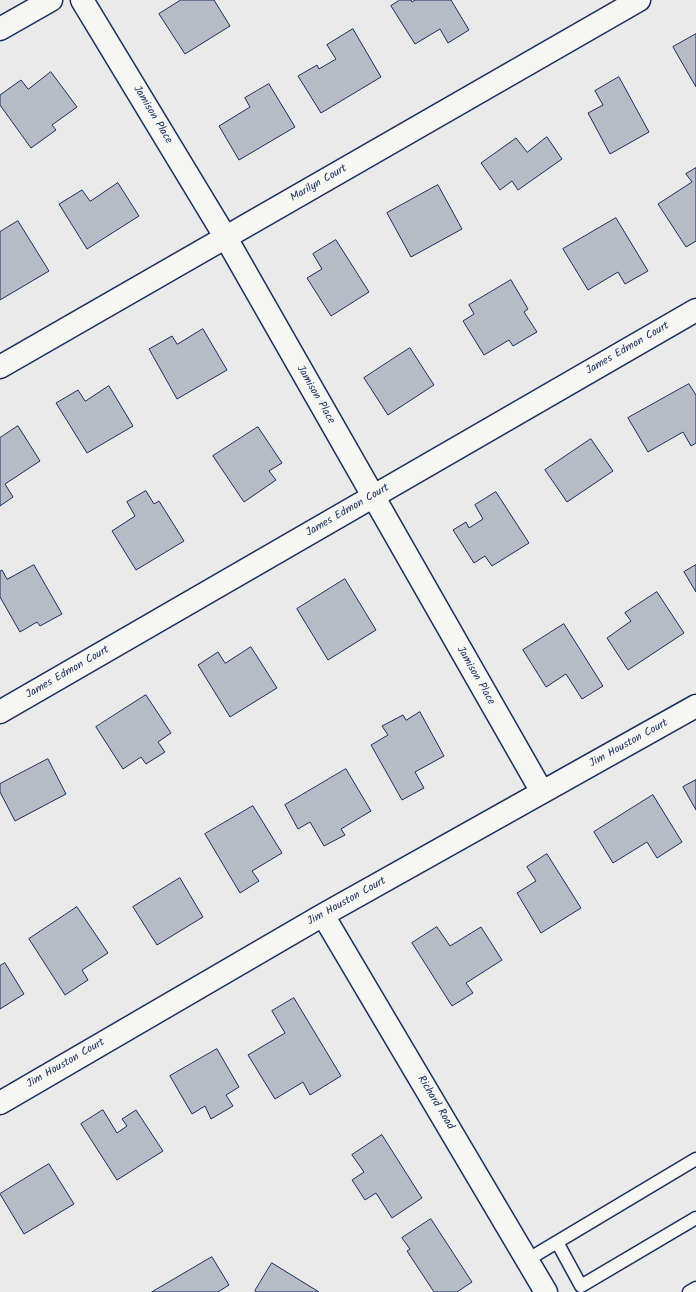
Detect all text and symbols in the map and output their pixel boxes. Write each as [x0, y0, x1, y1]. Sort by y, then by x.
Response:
street label: Jamison Place [130, 84, 174, 146]
street label: Marilyn Court [288, 163, 350, 205]
street label: James Edmon Court [584, 320, 672, 378]
street label: Jamison Place [293, 363, 337, 427]
street label: James Edmon Court [304, 482, 392, 540]
street label: James Edmon Court [24, 644, 112, 702]
street label: Jamison Place [453, 644, 497, 708]
street label: Jim Houston Court [588, 717, 670, 771]
street label: Jim Houston Court [306, 875, 388, 929]
street label: Jim Houston Court [25, 1036, 107, 1092]
street label: Richard Road [414, 1074, 456, 1132]

